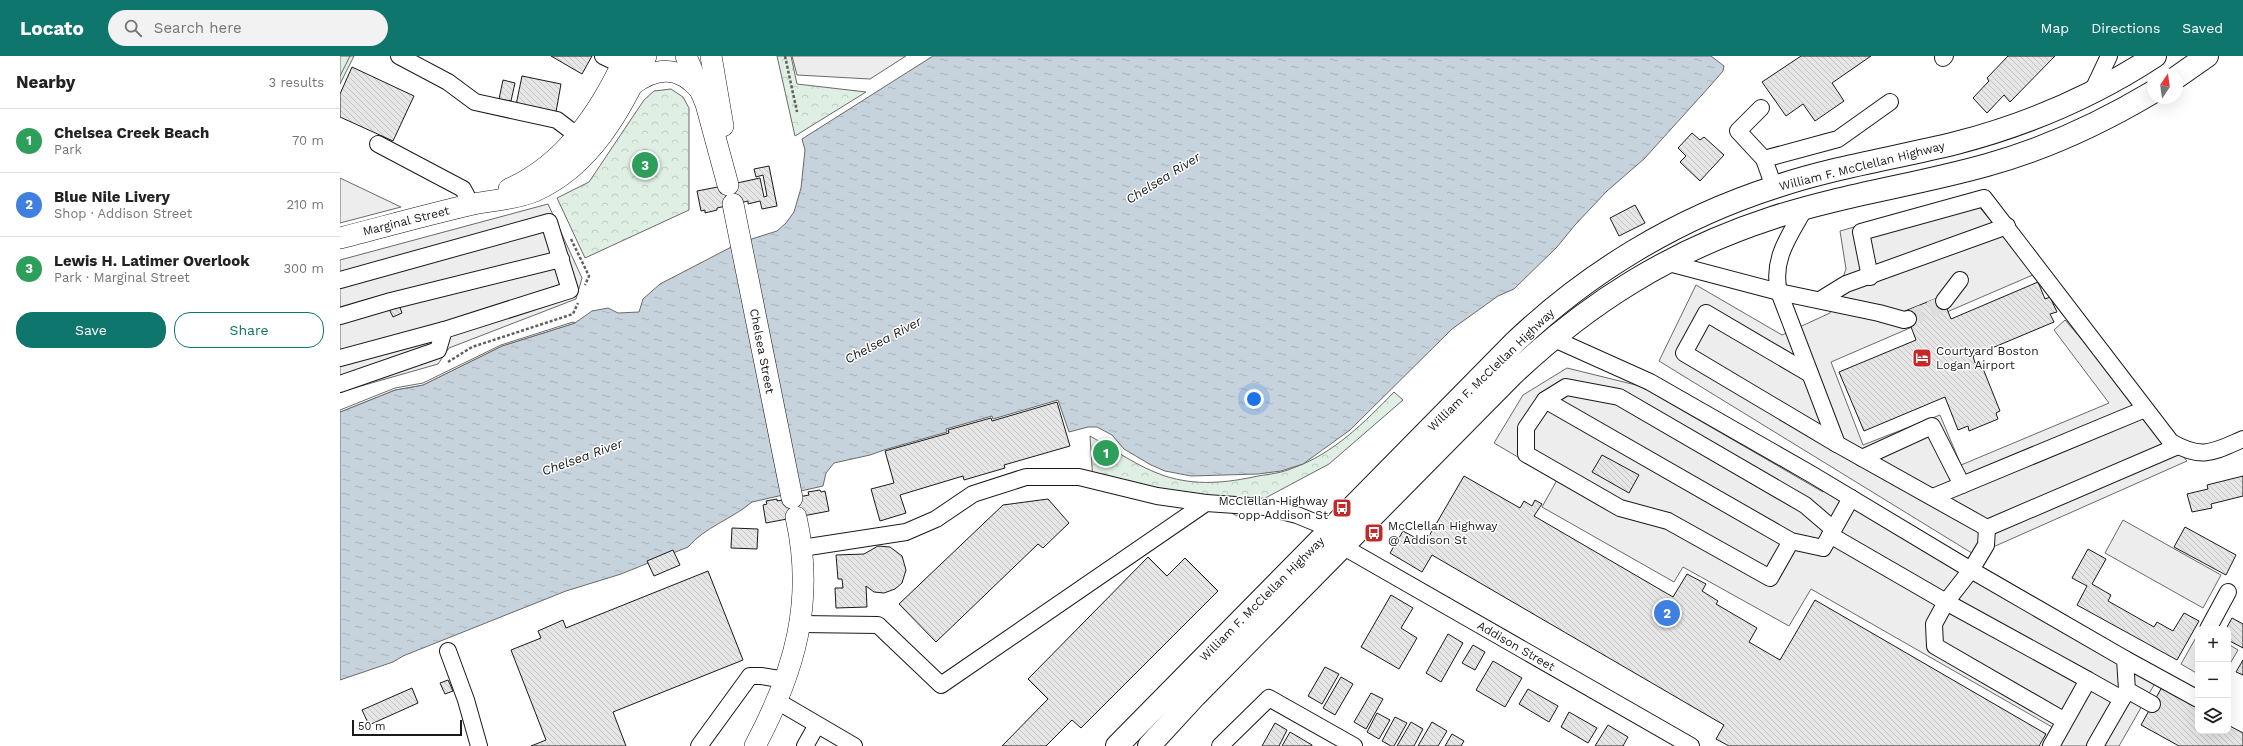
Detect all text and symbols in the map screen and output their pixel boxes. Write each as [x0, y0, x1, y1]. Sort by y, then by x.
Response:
search box [108, 10, 388, 46]
text: Locato [20, 17, 84, 40]
icon: search [122, 17, 144, 39]
text: Search here [154, 19, 242, 37]
text: Map [2041, 20, 2069, 36]
text: Directions [2091, 20, 2160, 36]
text: Saved [2182, 20, 2223, 36]
north arrow [2147, 68, 2183, 104]
text: Nearby [16, 72, 75, 92]
text: 3 results [269, 75, 324, 90]
text: Chelsea Creek Beach [54, 124, 209, 142]
text: 1 [26, 133, 32, 148]
text: 70 m [292, 133, 324, 148]
street label: William F. McClellan Highway [1778, 138, 1947, 193]
text: Park [54, 142, 82, 157]
water label: Chelsea River [1123, 149, 1204, 207]
pin: 3 [632, 150, 658, 180]
text: Blue Nile Livery [54, 188, 170, 206]
text: 2 [25, 197, 33, 212]
text: 210 m [286, 197, 324, 212]
street label: Marginal Street [361, 203, 451, 239]
text: Shop · Addison Street [54, 206, 192, 221]
text: Lewis H. Latimer Overlook [54, 252, 250, 270]
text: 3 [25, 261, 33, 276]
text: 300 m [283, 261, 324, 276]
text: Park · Marginal Street [54, 270, 190, 285]
street label: William F. McClellan Highway [1425, 305, 1558, 434]
street label: Chelsea Street [747, 307, 777, 395]
button: Save [16, 312, 166, 348]
button: Share [174, 312, 324, 348]
water label: Chelsea River [842, 313, 925, 367]
place label: Courtyard Boston Logan Airport [1936, 344, 2039, 372]
hotel icon: Courtyard Boston Logan Airport [1911, 347, 1933, 369]
your location [1244, 389, 1264, 409]
water label: Chelsea River [540, 435, 625, 479]
pin: 1 [1093, 438, 1119, 468]
place label: McClellan Highway opp Addison St [1218, 494, 1329, 522]
bus stop icon: McClellan Highway opp Addison St [1331, 497, 1353, 519]
place label: McClellan Highway @ Addison St [1388, 519, 1498, 547]
bus stop icon: McClellan Highway @ Addison St [1363, 522, 1385, 544]
street label: William F. McClellan Highway [1197, 533, 1328, 664]
pin: 2 [1654, 598, 1680, 628]
street label: Addison Street [1475, 618, 1557, 674]
map controls [2195, 626, 2231, 734]
button: + [2195, 626, 2231, 662]
button: − [2195, 662, 2231, 698]
button: layers [2195, 698, 2231, 734]
scale bar [352, 718, 462, 737]
text: 50 m [358, 720, 385, 733]

